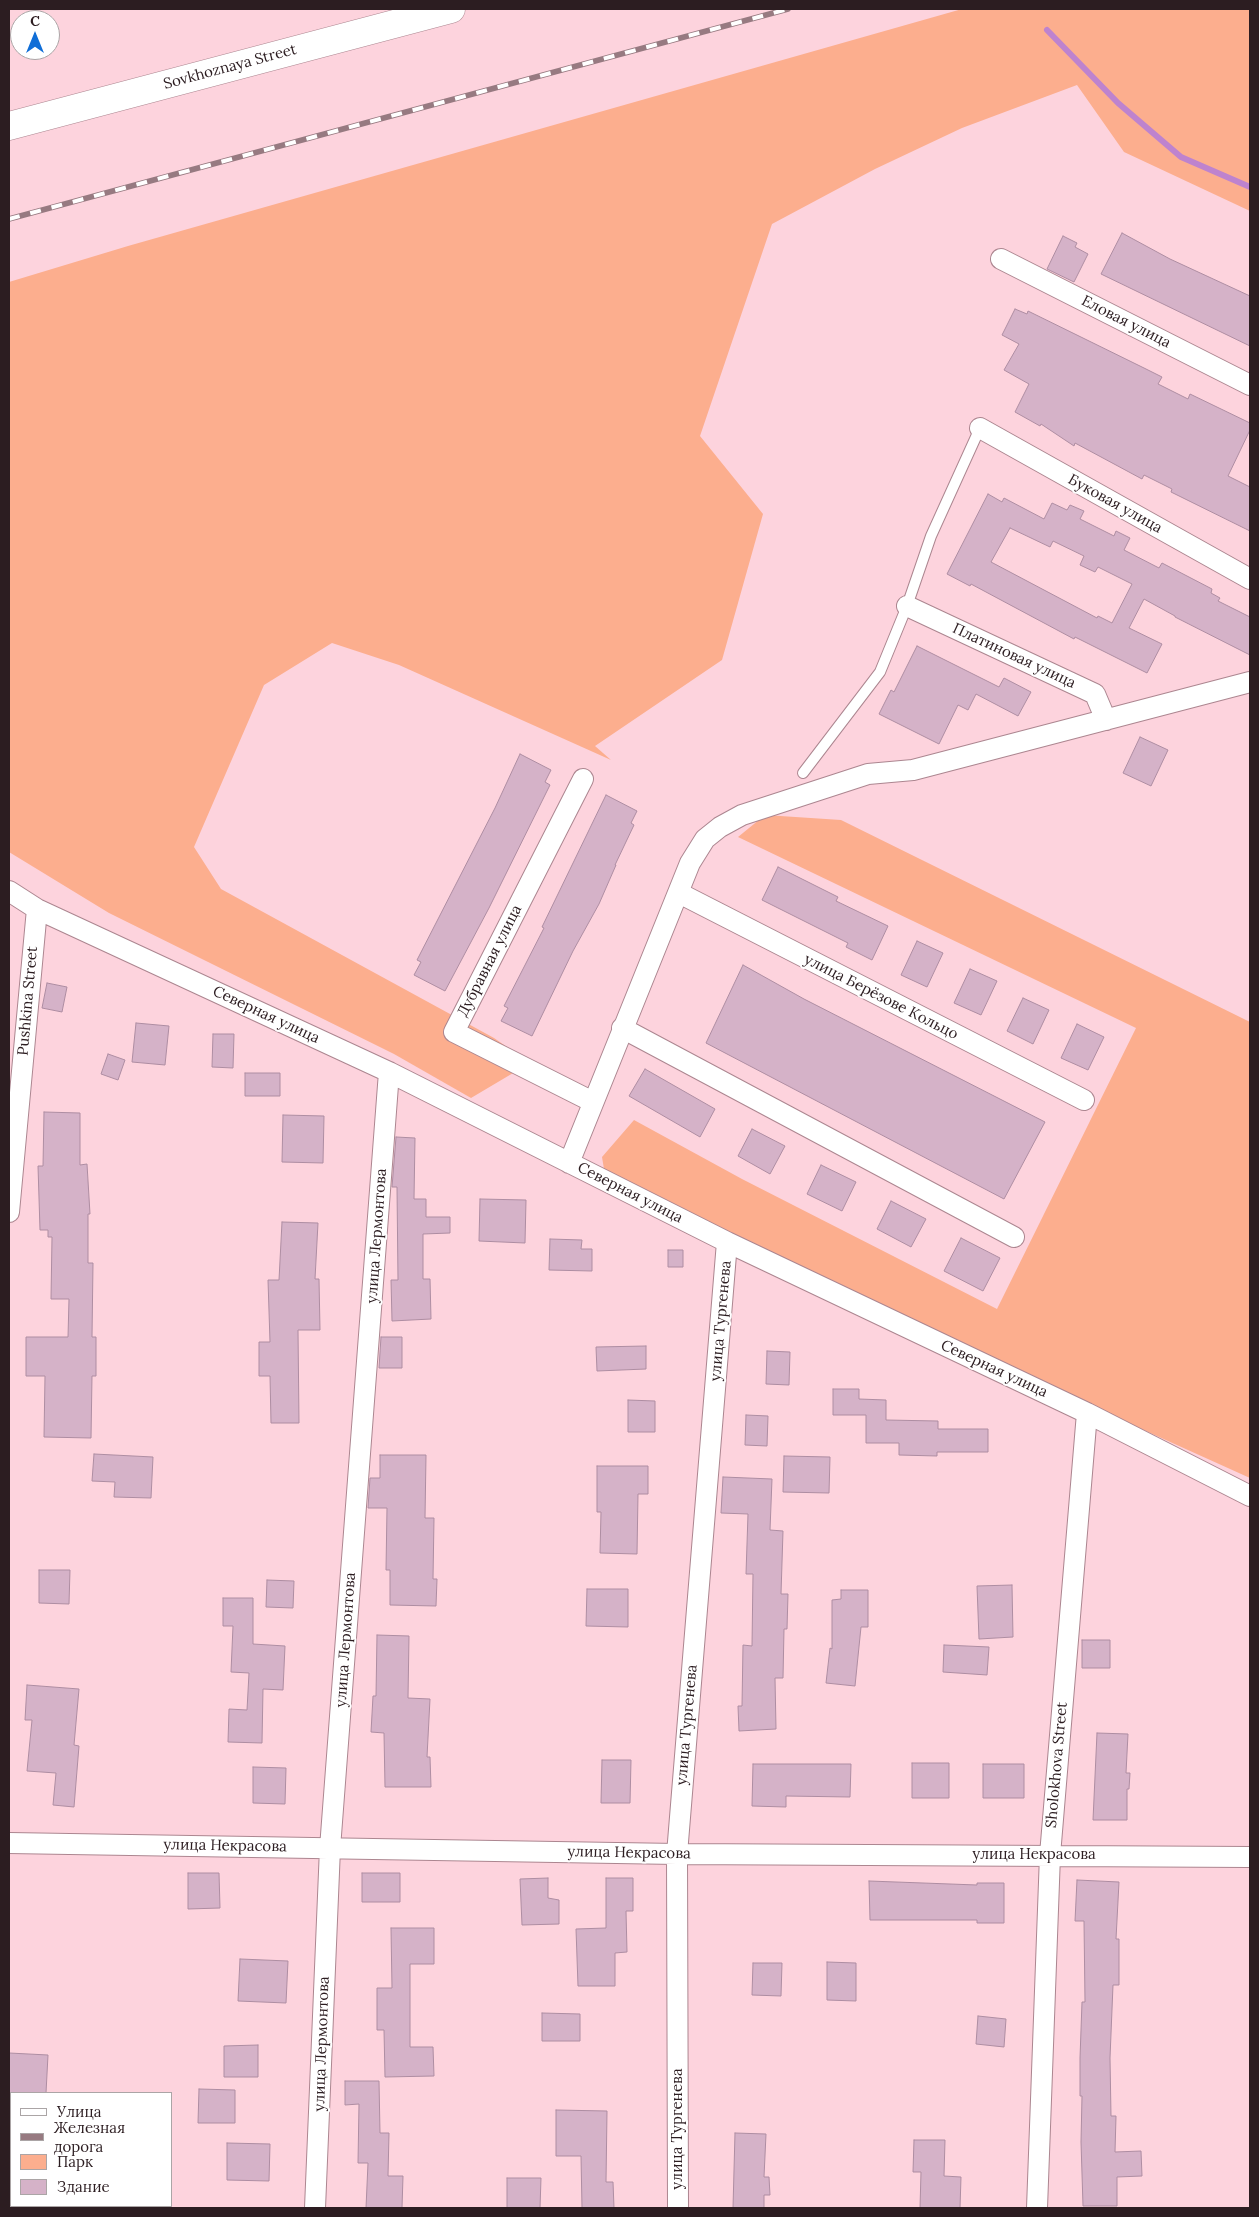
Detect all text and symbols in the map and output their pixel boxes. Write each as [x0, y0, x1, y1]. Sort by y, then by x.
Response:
north arrow [10, 10, 60, 60]
text: С [30, 12, 40, 30]
street label: Sovkhoznaya Street [161, 41, 299, 93]
street label: Еловая улица [1078, 292, 1174, 352]
street label: Буковая улица [1065, 471, 1165, 537]
street label: Платиновая улица [950, 620, 1078, 692]
street label: Дубравная улица [454, 902, 526, 1020]
street label: Pushkina Street [14, 946, 42, 1056]
street label: улица Берёзове Кольцо [801, 950, 961, 1044]
street label: Северная улица [210, 982, 322, 1048]
street label: Северная улица [574, 1159, 686, 1227]
street label: улица Лермонтова [363, 1168, 391, 1304]
street label: улица Тургенева [707, 1260, 735, 1382]
street label: Северная улица [938, 1336, 1050, 1402]
street label: улица Лермонтова [332, 1572, 360, 1708]
street label: улица Тургенева [673, 1664, 701, 1786]
street label: Sholokhova Street [1043, 1701, 1071, 1829]
street label: улица Некрасова [163, 1836, 287, 1856]
street label: улица Некрасова [567, 1843, 691, 1863]
street label: улица Некрасова [972, 1846, 1096, 1864]
street label: улица Лермонтова [311, 1976, 333, 2112]
street label: улица Тургенева [669, 2068, 687, 2190]
legend [10, 2092, 172, 2207]
text: Улица [57, 2102, 101, 2121]
text: Железная дорога [54, 2118, 125, 2156]
text: Парк [57, 2152, 93, 2171]
text: Здание [57, 2177, 110, 2196]

